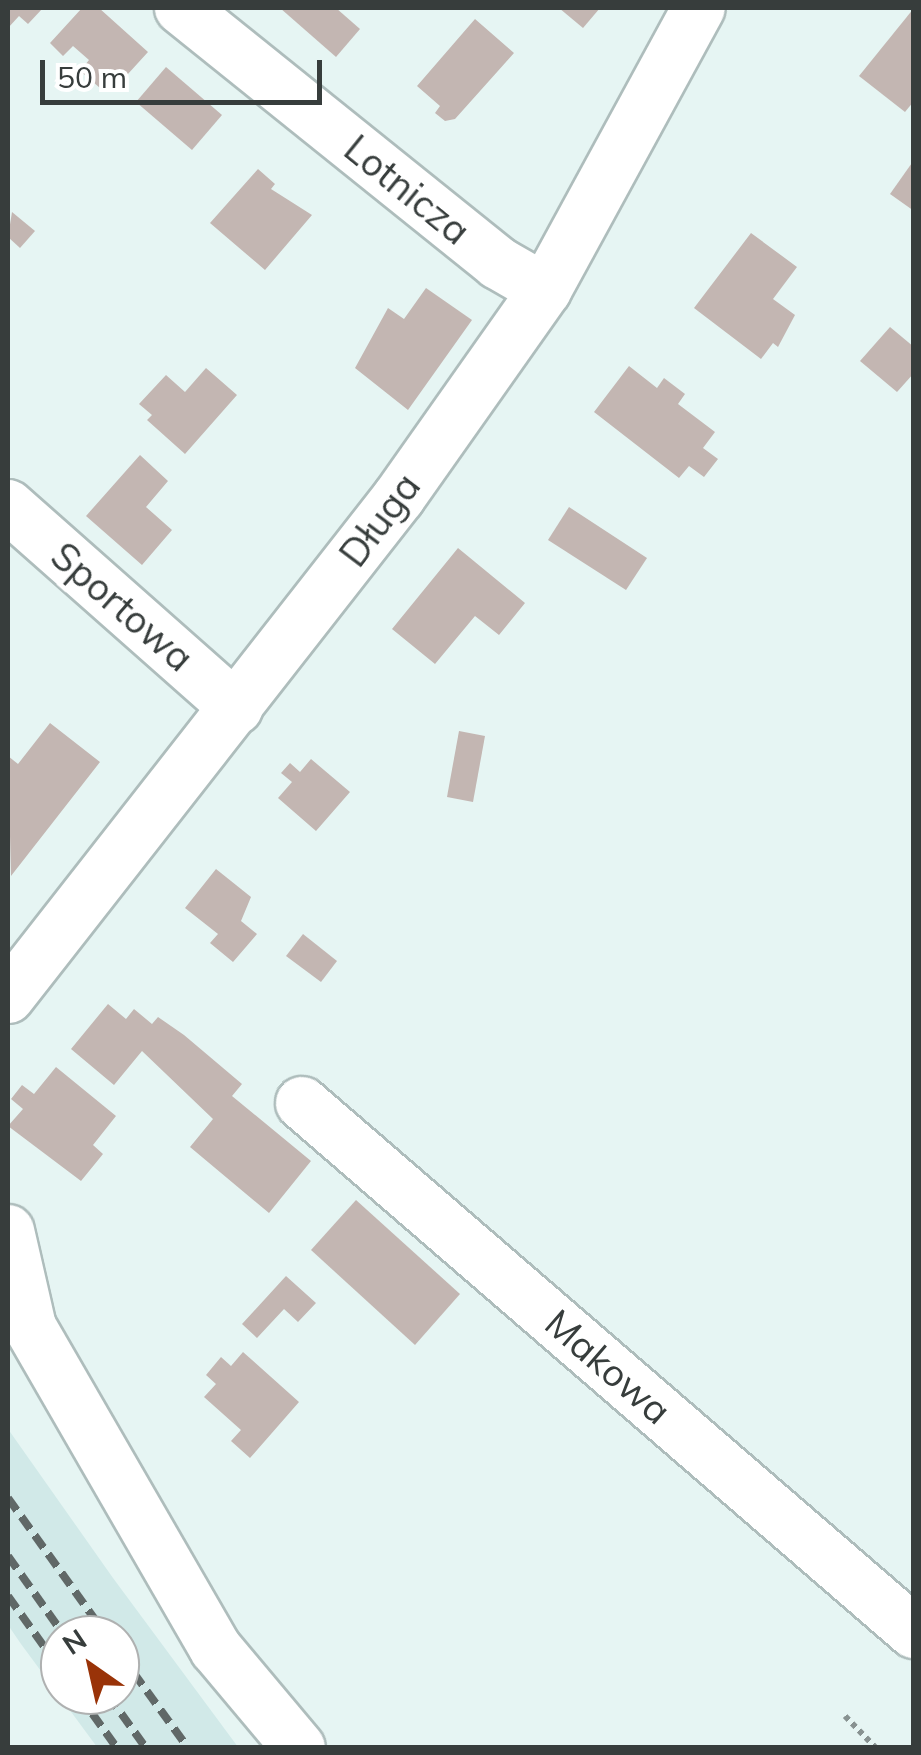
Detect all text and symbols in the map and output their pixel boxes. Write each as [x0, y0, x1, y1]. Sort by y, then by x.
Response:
scale bar [45, 40, 328, 102]
text: 50 m [57, 58, 127, 96]
street label: Lotnicza [335, 126, 479, 254]
street label: Długa [330, 464, 430, 576]
street label: Sportowa [42, 533, 202, 681]
street label: Makowa [536, 1300, 680, 1434]
north arrow [40, 1615, 140, 1715]
text: N [56, 1621, 93, 1662]

